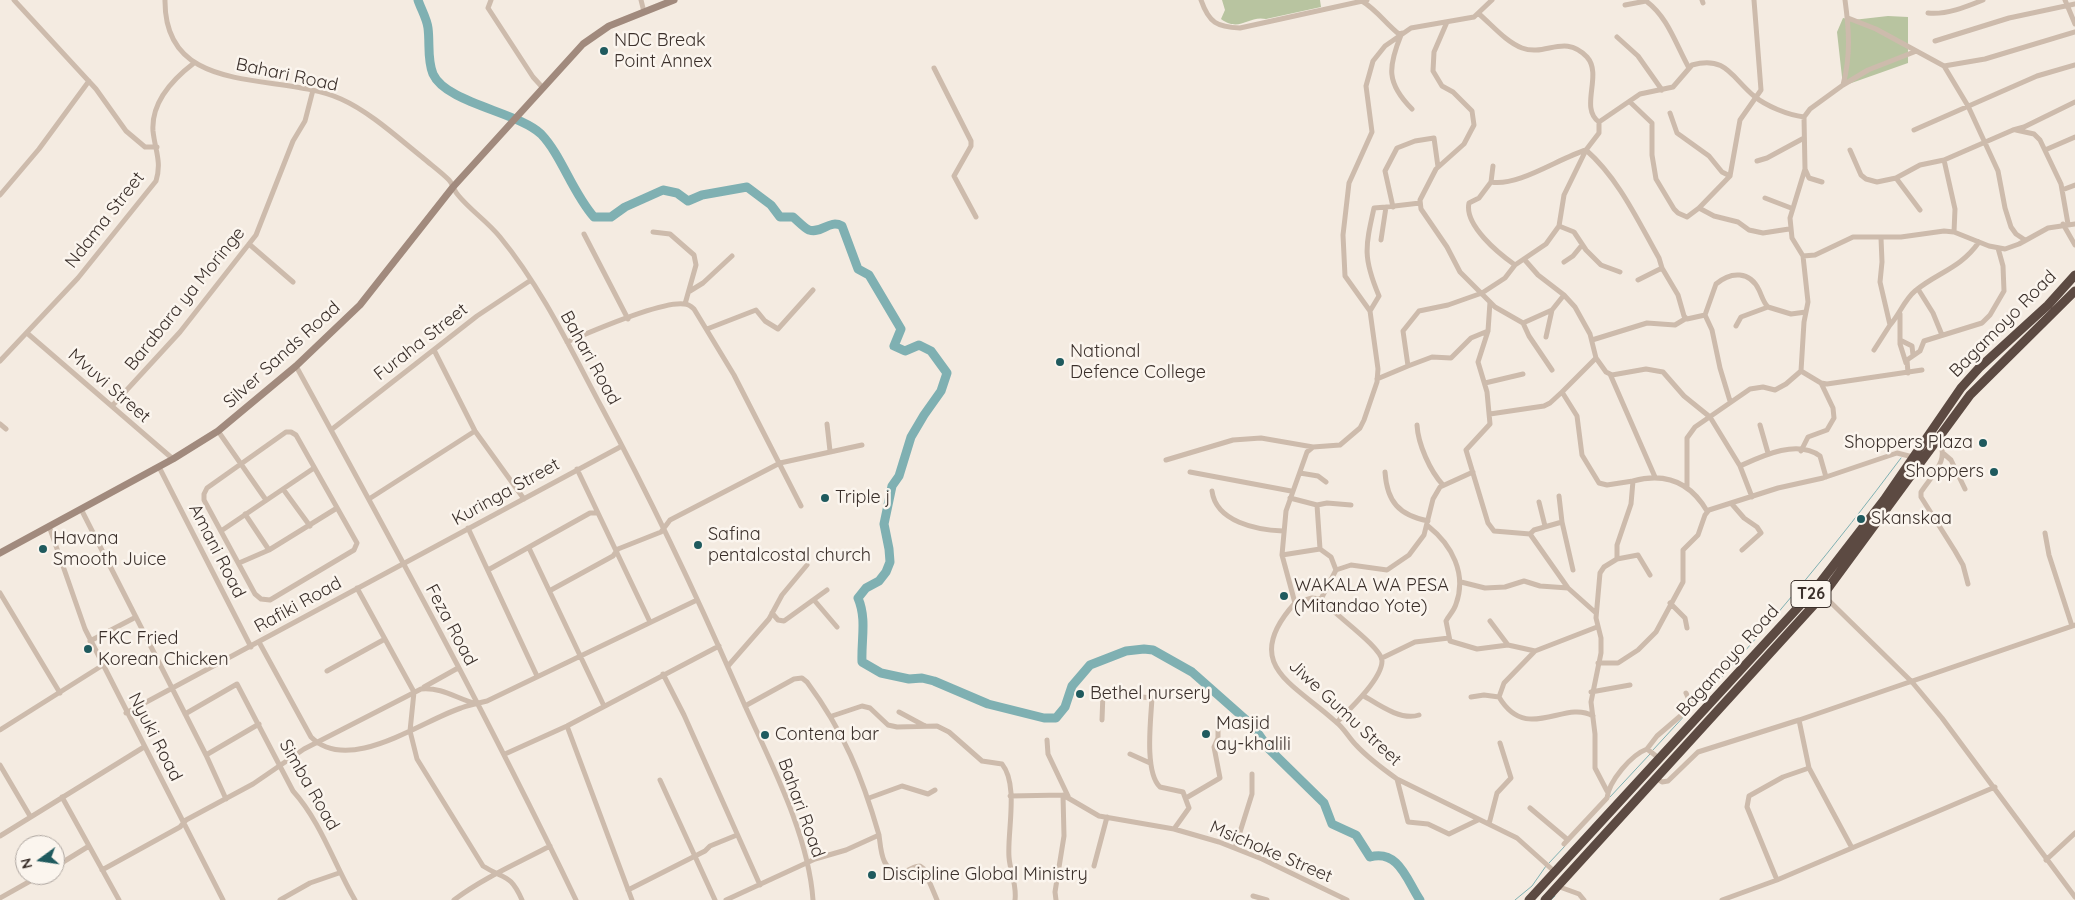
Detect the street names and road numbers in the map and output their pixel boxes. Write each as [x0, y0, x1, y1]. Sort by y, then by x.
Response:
street label: Bahari Road [234, 54, 340, 96]
street label: Ndama Street [61, 168, 149, 272]
street label: Barabara ya Moringe [120, 223, 250, 375]
street label: Bagamoyo Road [1945, 266, 2061, 382]
street label: Silver Sands Road [219, 297, 345, 413]
street label: Furaha Street [370, 299, 472, 385]
street label: Bahari Road [555, 307, 625, 409]
street label: Mvuvi Street [63, 344, 155, 428]
street label: Kuringa Street [448, 454, 564, 530]
street label: Amani Road [184, 500, 250, 602]
street label: Rafiki Road [251, 572, 345, 638]
road number: T26 [1791, 580, 1831, 608]
street label: Feza Road [421, 581, 481, 669]
street label: Bagamoyo Road [1672, 601, 1784, 721]
street label: Jiwe Gumu Street [1284, 655, 1406, 771]
street label: Nyuki Road [123, 689, 187, 785]
street label: Simba Road [274, 736, 344, 834]
street label: Bahari Road [773, 755, 829, 861]
street label: Msichoke Street [1206, 816, 1336, 888]

